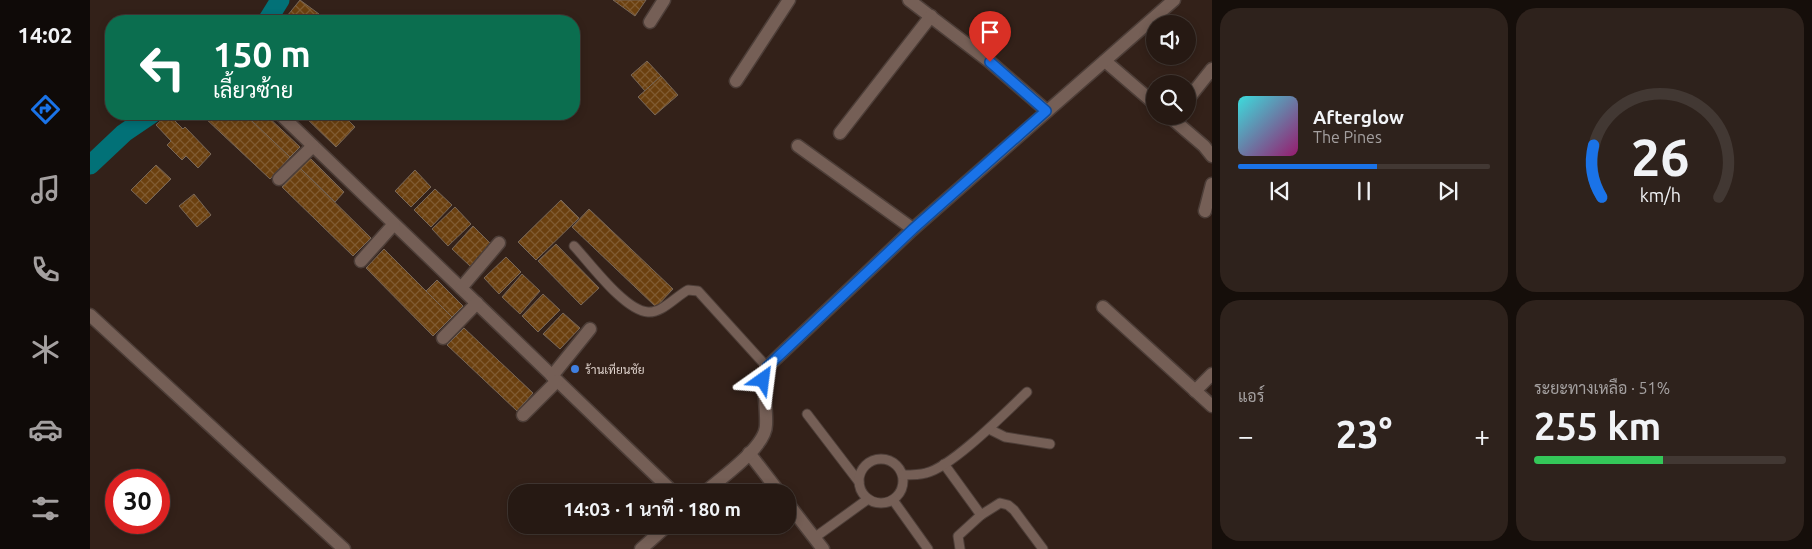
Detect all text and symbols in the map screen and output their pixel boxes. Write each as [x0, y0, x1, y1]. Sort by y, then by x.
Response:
pin [969, 11, 1011, 62]
map controls [1146, 15, 1196, 125]
button: sound [1146, 15, 1196, 65]
icon: arrive [976, 18, 1004, 46]
text: 14:02 [17, 22, 73, 47]
text: 150 m [213, 34, 311, 74]
icon: left [130, 35, 195, 100]
button: search [1146, 75, 1196, 125]
text: เลี้ยวซ้าย [213, 77, 293, 102]
icon: directions [28, 92, 63, 127]
text: Afterglow [1313, 106, 1404, 128]
text: The Pines [1313, 128, 1382, 146]
text: 26 [1631, 128, 1689, 186]
icon: music [28, 172, 63, 207]
icon: previous [1266, 177, 1294, 205]
icon: pause [1350, 177, 1378, 205]
icon: next [1434, 177, 1462, 205]
text: km/h [1639, 185, 1681, 205]
icon: phone [28, 252, 63, 287]
icon: climate [28, 332, 63, 367]
position arrow [736, 353, 788, 405]
place label: ร้านเทียนชัย [585, 362, 645, 376]
marker: ร้านเทียนชัย [569, 363, 581, 375]
text: ระยะทางเหลือ · 51% [1534, 379, 1670, 397]
text: แอร์ [1238, 387, 1264, 405]
text: 255 km [1534, 405, 1661, 447]
icon: car [28, 412, 63, 447]
text: 23° [1336, 413, 1392, 455]
text: − [1238, 420, 1254, 451]
text: + [1474, 420, 1490, 451]
speed limit sign: 30 [105, 469, 170, 534]
icon: filters [28, 491, 63, 526]
text: 14:03 · 1 นาที · 180 m [563, 498, 741, 520]

